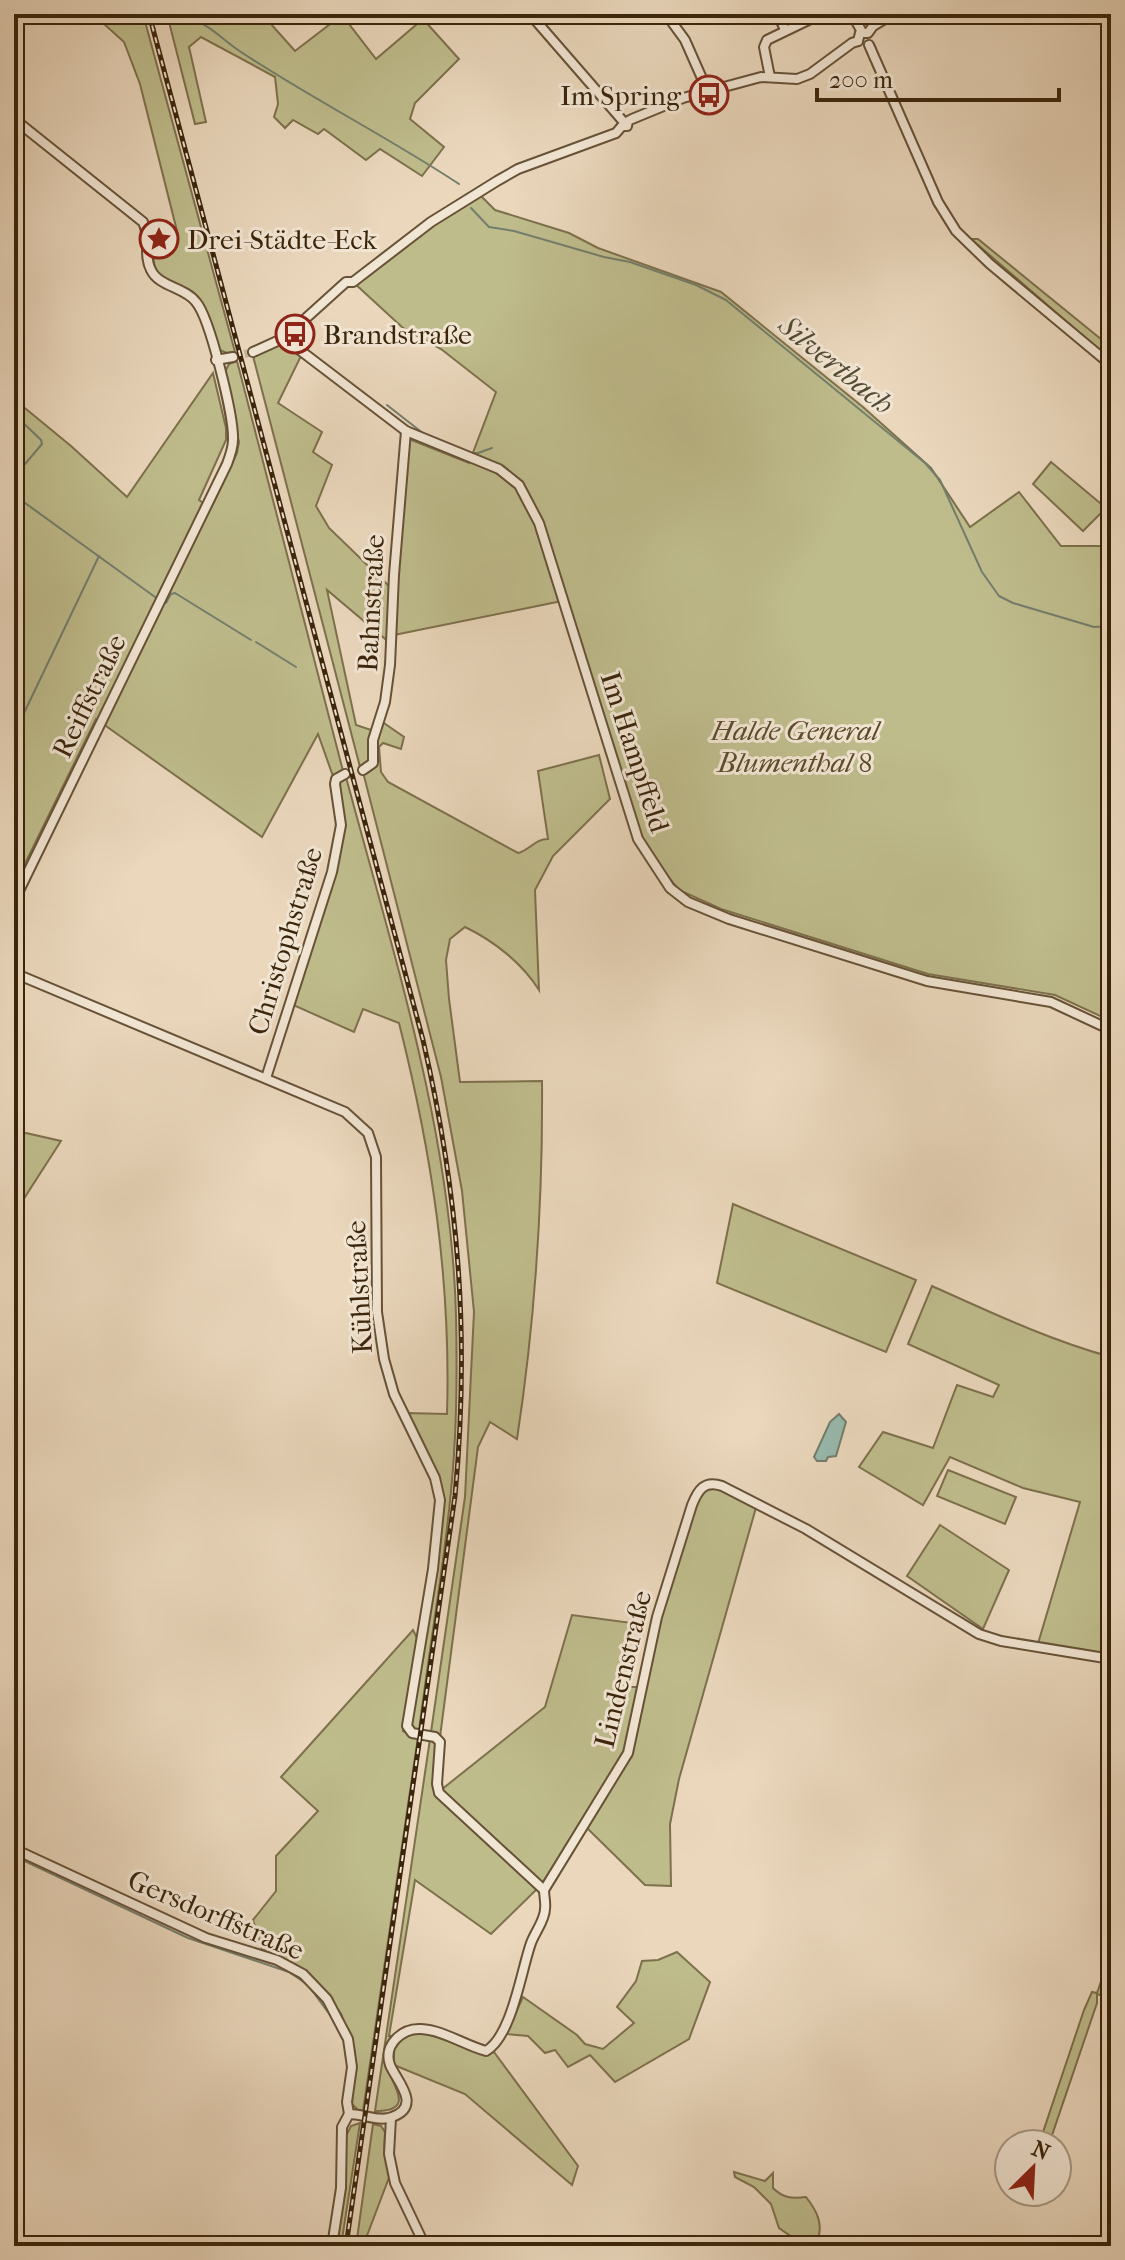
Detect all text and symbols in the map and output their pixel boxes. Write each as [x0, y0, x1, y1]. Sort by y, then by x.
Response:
scale bar [817, 52, 1059, 102]
text: 200 m [829, 66, 893, 94]
bus stop icon: Im Spring [688, 74, 730, 116]
place label: Im Spring [560, 79, 682, 112]
place icon: Drei-Städte-Eck [138, 218, 180, 260]
place label: Drei-Städte-Eck [187, 223, 378, 256]
water label: Silvertbach [771, 307, 901, 422]
bus stop icon: Brandstraße [274, 313, 316, 355]
place label: Brandstraße [323, 318, 472, 351]
street label: Bahnstraße [351, 533, 391, 673]
street label: Reiffstraße [45, 629, 133, 763]
street label: Im Hampffeld [594, 668, 677, 837]
park label: Halde General Blumenthal 8 [710, 714, 882, 779]
street label: Christophstraße [241, 843, 329, 1039]
street label: Kühlstraße [339, 1219, 379, 1355]
street label: Lindenstraße [588, 1587, 659, 1751]
street label: Gersdorffstraße [123, 1863, 309, 1967]
north arrow [993, 2128, 1073, 2208]
text: N [1028, 2135, 1054, 2166]

